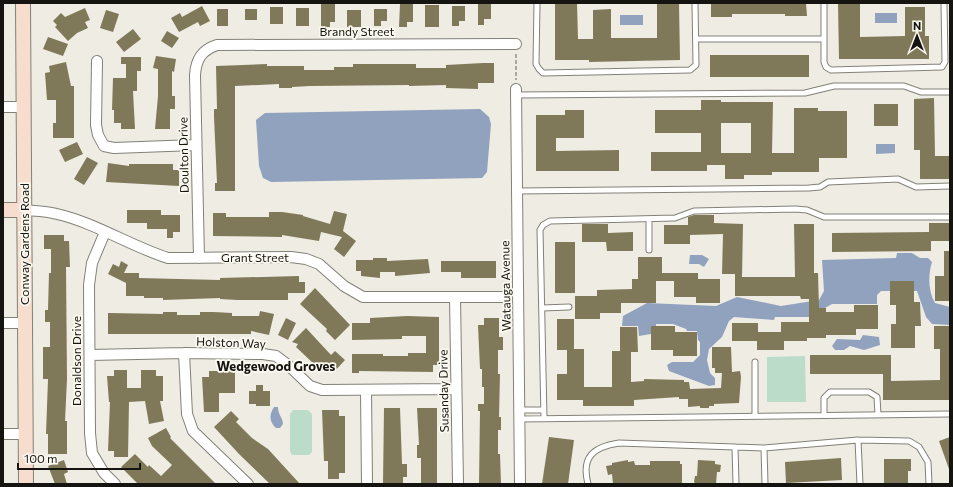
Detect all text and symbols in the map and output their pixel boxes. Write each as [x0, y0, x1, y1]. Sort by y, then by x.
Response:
north arrow [897, 16, 937, 56]
text: N [913, 19, 921, 32]
street label: Brandy Street [320, 24, 395, 38]
street label: Doulton Drive [175, 117, 191, 193]
street label: Conway Gardens Road [17, 183, 31, 305]
street label: Watauga Avenue [497, 240, 513, 332]
street label: Grant Street [221, 250, 289, 264]
street label: Donaldson Drive [69, 316, 83, 406]
street label: Holston Way [196, 334, 266, 350]
street label: Susanday Drive [435, 349, 451, 433]
district label: Wedgewood Groves [217, 358, 335, 374]
scale bar [18, 445, 140, 471]
text: 100 m [24, 451, 58, 465]

